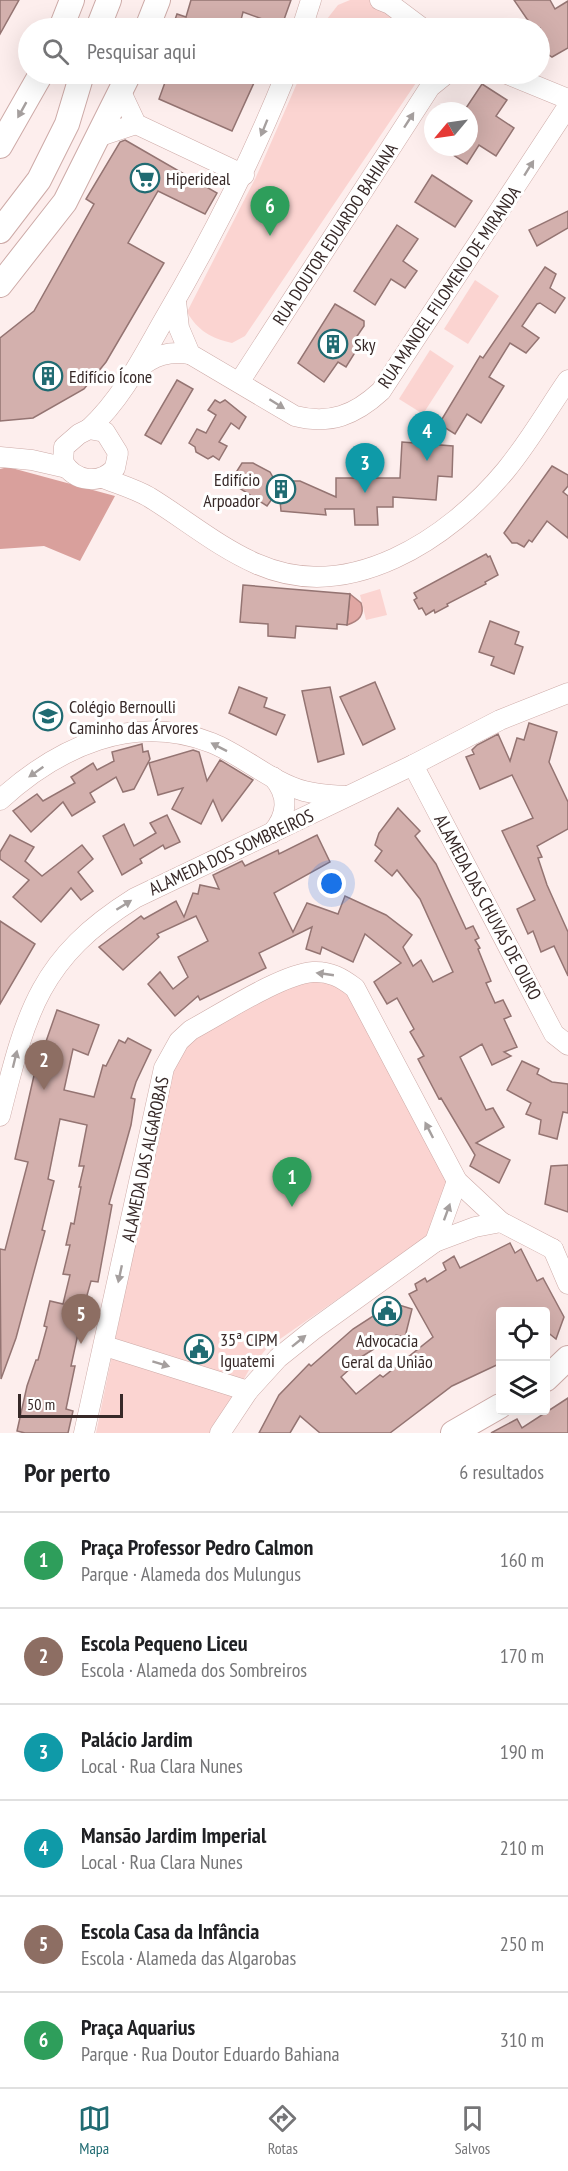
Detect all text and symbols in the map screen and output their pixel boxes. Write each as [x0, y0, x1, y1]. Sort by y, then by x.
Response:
search box [18, 18, 550, 84]
icon: search [39, 35, 72, 68]
text: Pesquisar aqui [87, 37, 196, 65]
one-way arrow [17, 102, 27, 119]
north arrow [424, 102, 478, 156]
one-way arrow [403, 112, 414, 129]
one-way arrow [259, 119, 269, 137]
street label: RUA DOUTOR EDUARDO BAHIANA [267, 138, 403, 329]
one-way arrow [523, 160, 534, 177]
supermarket icon: Hiperideal [129, 162, 161, 194]
place label: Hiperideal [166, 167, 231, 190]
street label: RUA MANOEL FILOMENO DE MIRANDA [373, 181, 526, 392]
pin: 6 [250, 186, 290, 236]
building icon: Sky [317, 328, 349, 360]
place label: Sky [354, 333, 376, 356]
building icon: Edifício Ícone [32, 360, 64, 392]
place label: Edifício Ícone [69, 365, 152, 388]
one-way arrow [269, 399, 285, 410]
pin: 4 [408, 412, 446, 461]
pin: 3 [346, 444, 385, 493]
place label: Edifício Arpoador [203, 468, 260, 512]
building icon: Edifício Arpoador [265, 473, 297, 505]
place label: Colégio Bernoulli Caminho das Árvores [69, 695, 198, 739]
school or university icon: Colégio Bernoulli Caminho das Árvores [32, 700, 64, 732]
one-way arrow [211, 742, 228, 752]
one-way arrow [29, 766, 45, 778]
street label: ALAMEDA DOS SOMBREIROS [145, 804, 317, 900]
street label: ALAMEDA DAS CHUVAS DE OURO [429, 810, 547, 1004]
your location [317, 869, 346, 898]
one-way arrow [116, 899, 132, 910]
one-way arrow [315, 969, 334, 978]
pin: 2 [24, 1040, 63, 1090]
one-way arrow [10, 1050, 20, 1069]
street label: ALAMEDA DAS ALGAROBAS [116, 1074, 174, 1244]
one-way arrow [424, 1121, 434, 1138]
pin: 1 [272, 1158, 312, 1207]
one-way arrow [443, 1203, 452, 1221]
one-way arrow [115, 1264, 125, 1283]
pin: 5 [62, 1294, 100, 1344]
public building icon: Advocacia Geral da União [371, 1295, 403, 1327]
map controls [496, 1307, 550, 1415]
button: locate [496, 1307, 550, 1361]
place label: 35ª CIPM Iguatemi [220, 1328, 278, 1372]
place label: Advocacia Geral da União [341, 1329, 433, 1373]
public building icon: 35ª CIPM Iguatemi [183, 1333, 215, 1365]
one-way arrow [291, 1336, 306, 1348]
one-way arrow [152, 1360, 170, 1369]
button: layers [496, 1361, 550, 1415]
scale bar [18, 1391, 123, 1418]
text: 50 m [27, 1394, 55, 1414]
text: Por perto [24, 1456, 110, 1489]
text: 6 resultados [459, 1459, 544, 1485]
text: Praça Professor Pedro Calmon [81, 1533, 313, 1561]
text: 1 [39, 1547, 48, 1573]
text: 160 m [500, 1547, 544, 1573]
text: Parque · Alameda dos Mulungus [81, 1561, 301, 1587]
text: Escola Pequeno Liceu [81, 1629, 248, 1657]
text: 2 [39, 1643, 48, 1669]
text: 170 m [500, 1643, 544, 1669]
text: Escola · Alameda dos Sombreiros [81, 1657, 307, 1683]
text: Palácio Jardim [81, 1725, 193, 1753]
text: 3 [39, 1739, 48, 1765]
text: 190 m [500, 1739, 544, 1765]
text: Local · Rua Clara Nunes [81, 1753, 243, 1779]
text: Mansão Jardim Imperial [81, 1821, 266, 1849]
text: 4 [39, 1835, 48, 1861]
text: 210 m [500, 1835, 544, 1861]
text: Local · Rua Clara Nunes [81, 1849, 243, 1875]
text: Escola Casa da Infância [81, 1917, 259, 1945]
text: 5 [39, 1931, 48, 1957]
text: 250 m [500, 1931, 544, 1957]
text: Escola · Alameda das Algarobas [81, 1945, 296, 1971]
text: Praça Aquarius [81, 2013, 195, 2041]
text: 6 [39, 2027, 48, 2053]
text: 310 m [500, 2027, 544, 2053]
text: Parque · Rua Doutor Eduardo Bahiana [81, 2041, 340, 2067]
tab: Mapa [78, 2102, 111, 2158]
tab: Rotas [266, 2102, 299, 2158]
tab: Salvos [455, 2102, 490, 2158]

